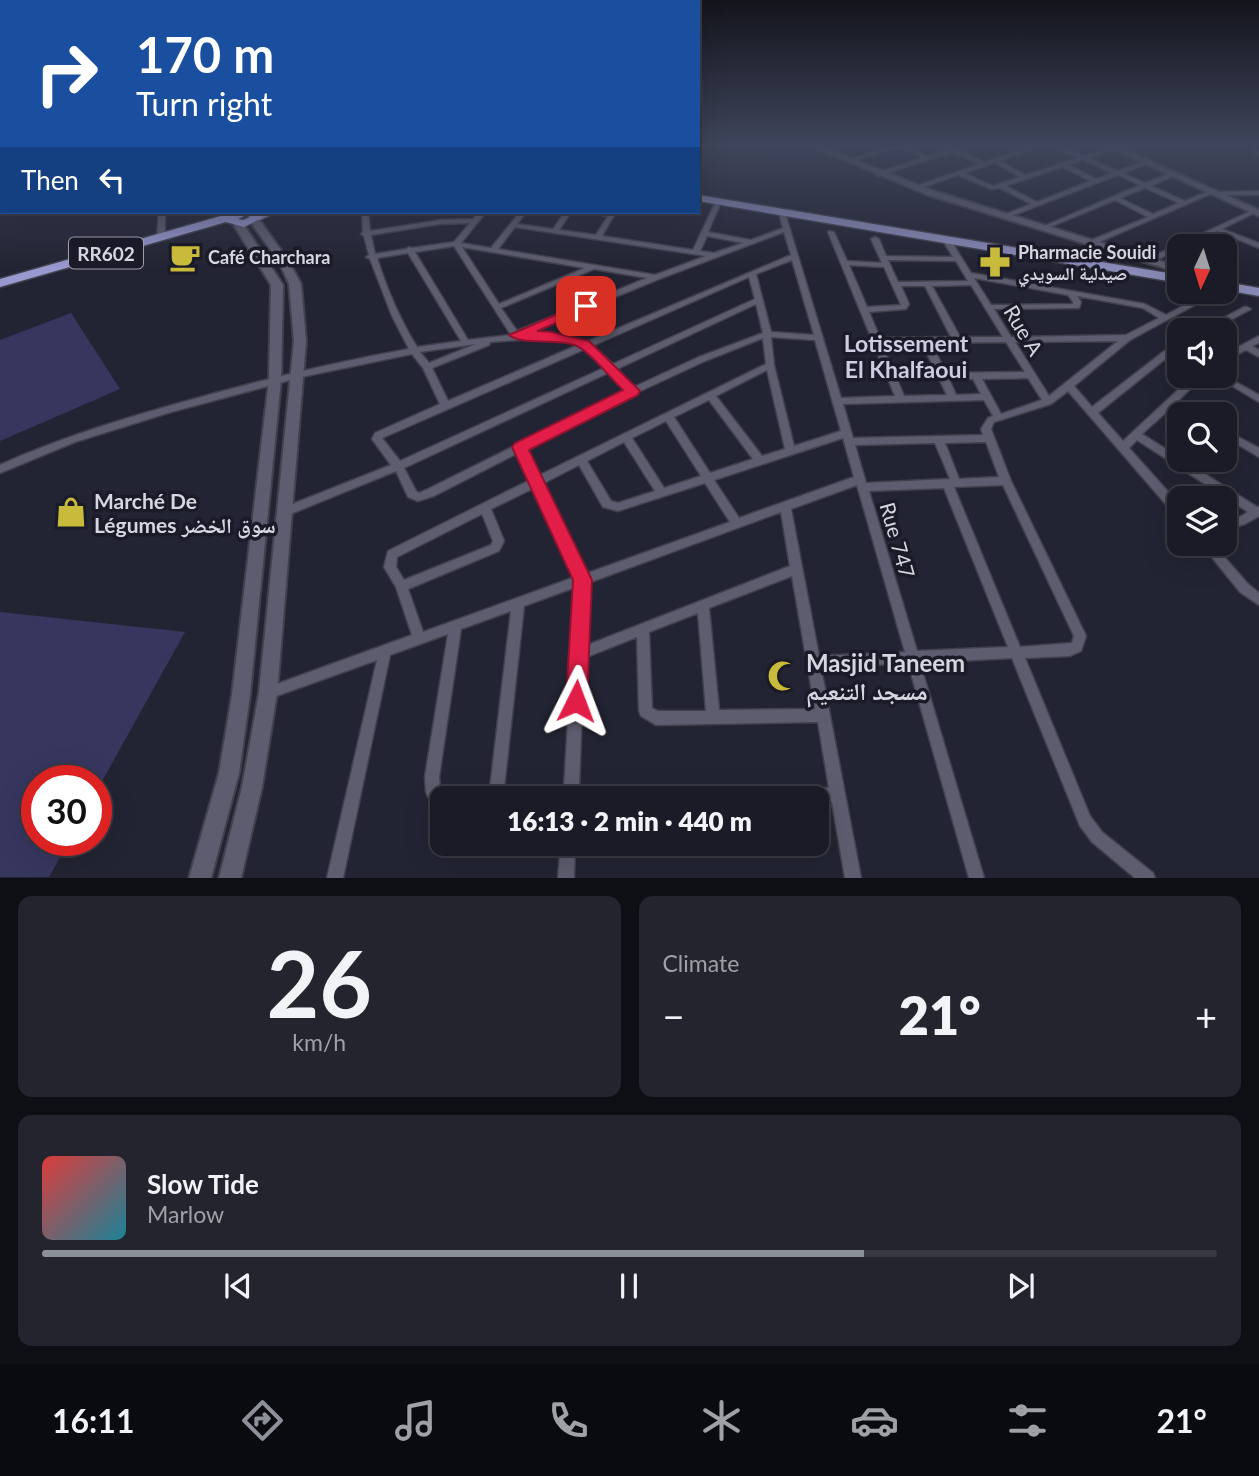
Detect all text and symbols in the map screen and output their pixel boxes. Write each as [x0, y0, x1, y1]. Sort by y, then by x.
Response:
text: 170 m [136, 25, 274, 83]
icon: right [21, 28, 112, 119]
text: Turn right [136, 84, 272, 123]
icon: left [93, 161, 131, 199]
text: Then [21, 164, 79, 196]
north arrow [1167, 234, 1237, 304]
map controls [1167, 234, 1237, 556]
road number: RR602 [69, 238, 143, 268]
cafe icon: Café Charchara [168, 240, 202, 274]
place label: Pharmacie Souidi صيدلية السويدي [1018, 241, 1156, 288]
pharmacy icon: Pharmacie Souidi صيدلية السويدي [978, 245, 1012, 279]
place label: Café Charchara [208, 246, 330, 268]
pin [556, 276, 616, 336]
icon: arrive [567, 287, 605, 325]
street label: Rue A [999, 300, 1049, 360]
button: sound [1167, 318, 1237, 388]
district label: Lotissement El Khalfaoui [844, 329, 969, 383]
button: search [1167, 402, 1237, 472]
button: layers [1167, 486, 1237, 556]
place label: Marché De Légumes سوق الخضر [94, 488, 276, 539]
shop icon: Marché De Légumes سوق الخضر [54, 495, 88, 529]
street label: Rue 747 [875, 499, 921, 581]
place label: Masjid Taneem مسجد التنعيم [806, 648, 965, 708]
mosque icon: Masjid Taneem مسجد التنعيم [766, 659, 800, 693]
position arrow [539, 664, 613, 738]
speed limit sign: 30 [21, 765, 112, 856]
text: 16:13 · 2 min · 440 m [507, 805, 752, 837]
text: 26 [266, 928, 372, 1037]
text: Climate [663, 949, 739, 977]
text: 21° [899, 984, 981, 1046]
text: − [663, 993, 685, 1039]
text: + [1195, 993, 1217, 1039]
text: km/h [292, 1028, 346, 1056]
text: Slow Tide [147, 1168, 259, 1200]
text: Marlow [147, 1200, 224, 1228]
icon: previous [219, 1267, 257, 1305]
icon: pause [610, 1267, 648, 1305]
icon: next [1002, 1267, 1040, 1305]
icon: directions [238, 1396, 287, 1445]
icon: music [391, 1396, 440, 1445]
icon: phone [544, 1396, 593, 1445]
icon: climate [697, 1396, 746, 1445]
icon: car [850, 1396, 899, 1445]
icon: filters [1003, 1396, 1052, 1445]
text: 16:11 [52, 1401, 134, 1440]
text: 21° [1156, 1401, 1207, 1440]

